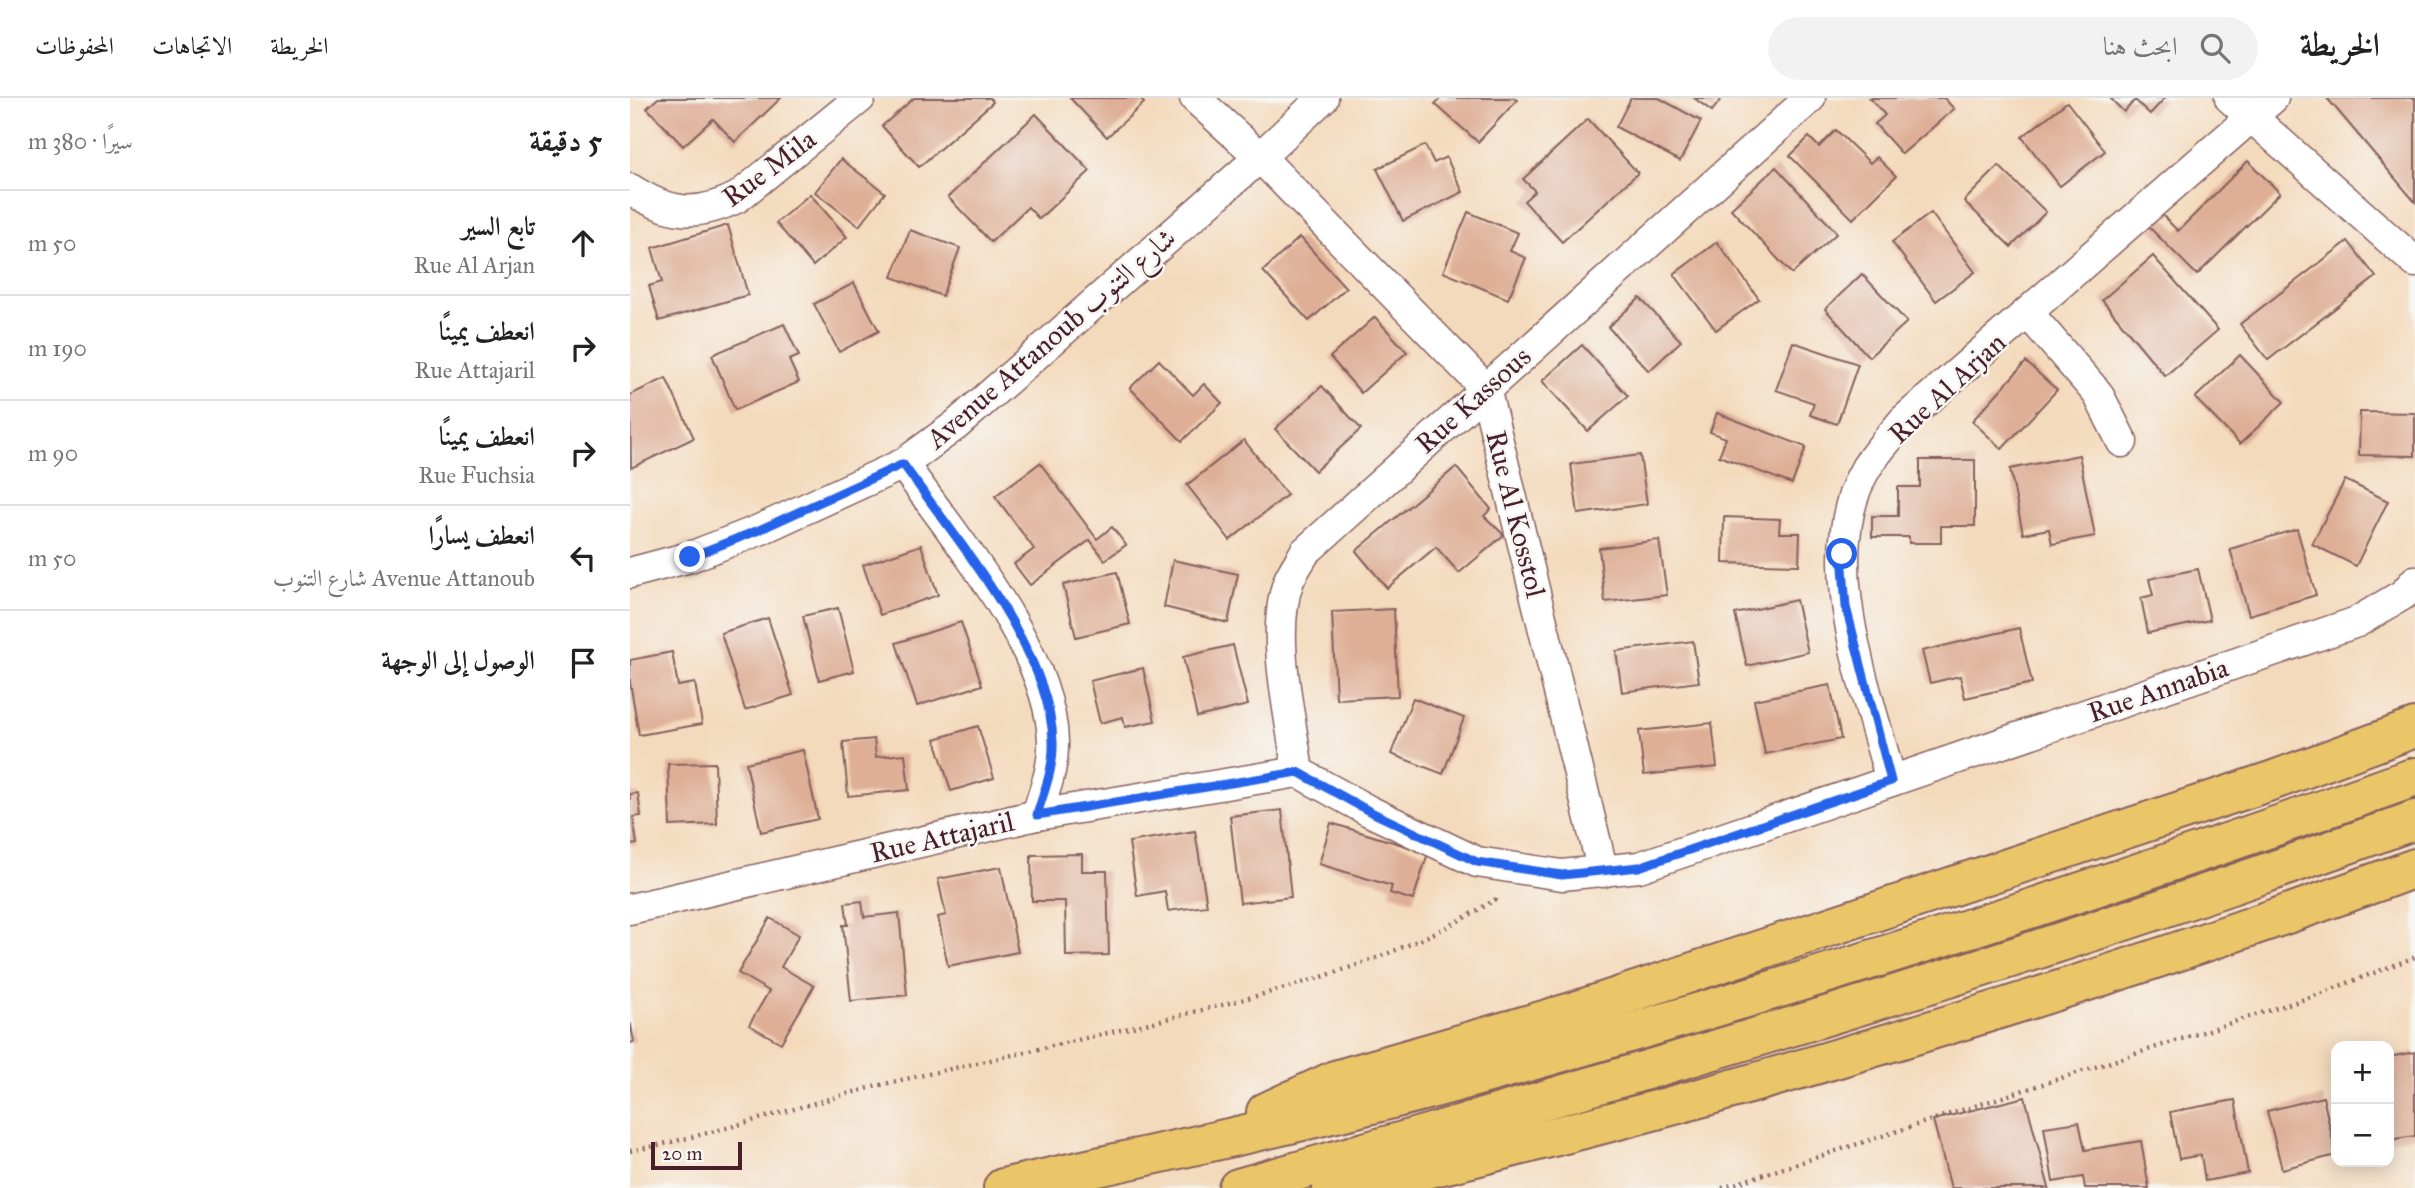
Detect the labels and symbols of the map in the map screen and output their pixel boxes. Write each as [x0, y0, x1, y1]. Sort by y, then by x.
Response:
street label: Rue Mila [715, 121, 823, 214]
street label: Avenue Attanoub شارع التنوب [918, 220, 1187, 461]
street label: Rue Al Arjan [1881, 325, 2013, 451]
street label: Rue Kassous [1408, 339, 1538, 461]
street label: Rue Al Kosstol [1478, 427, 1554, 601]
route start [1826, 538, 1857, 569]
route end [674, 541, 705, 572]
street label: Rue Annabia [2083, 650, 2233, 730]
street label: Rue Attajaril [867, 803, 1018, 871]
scale bar [651, 1139, 742, 1171]

